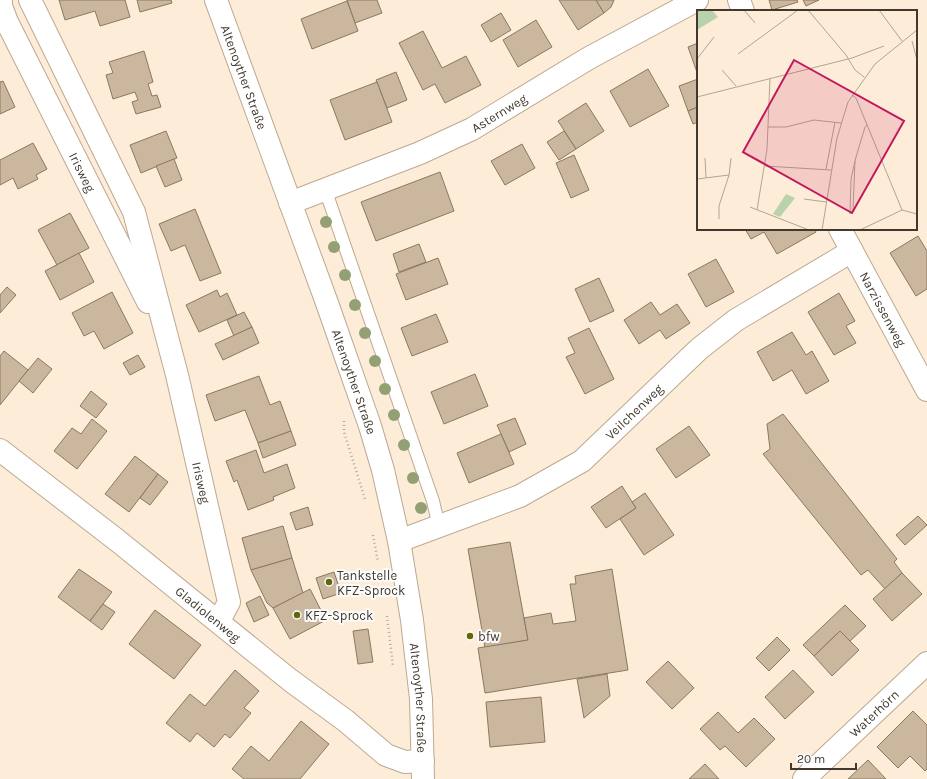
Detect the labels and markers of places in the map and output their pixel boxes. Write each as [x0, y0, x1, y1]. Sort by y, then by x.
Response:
place label: Tankstelle KFZ-Sprock [337, 568, 405, 598]
marker: Tankstelle KFZ-Sprock [324, 577, 334, 587]
place label: KFZ-Sprock [305, 608, 373, 623]
marker: KFZ-Sprock [292, 610, 302, 620]
place label: bfw [478, 629, 500, 644]
marker: bfw [465, 631, 475, 641]

